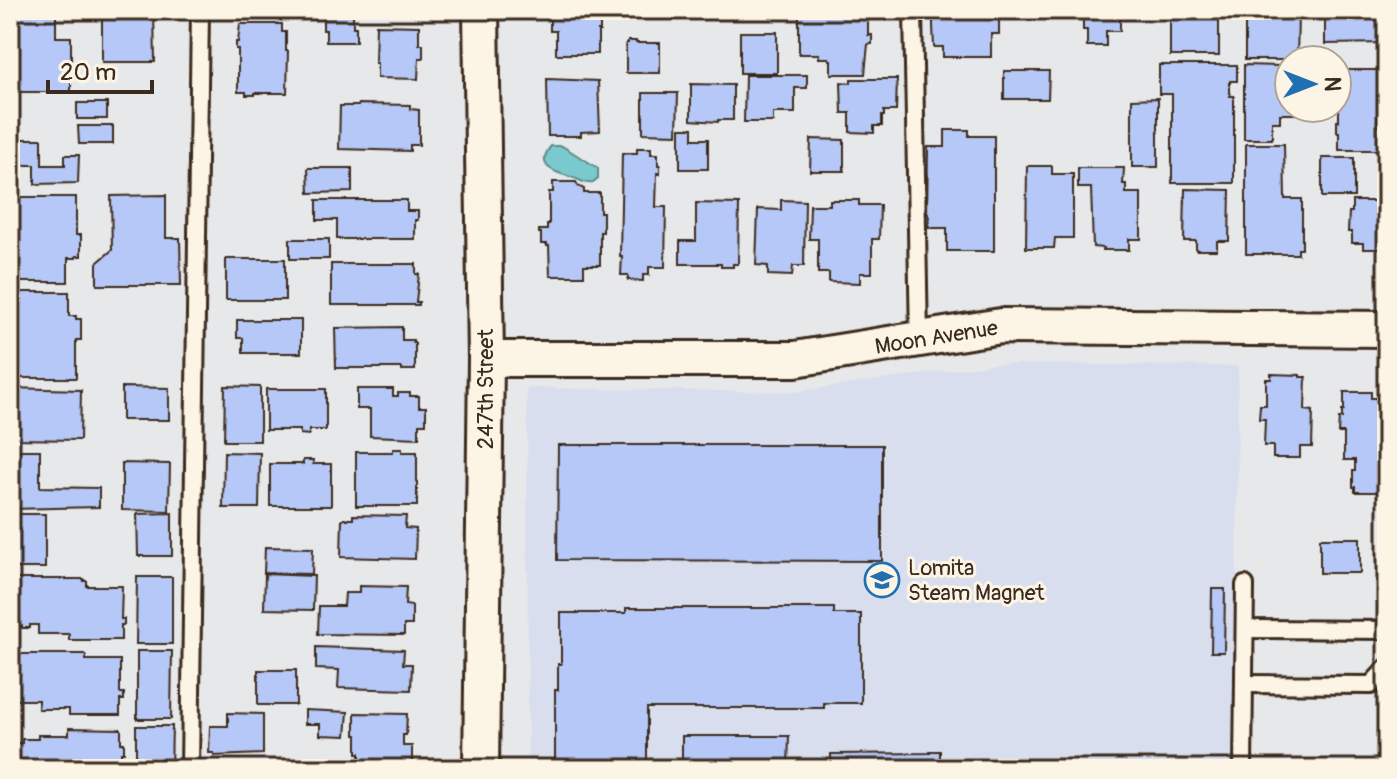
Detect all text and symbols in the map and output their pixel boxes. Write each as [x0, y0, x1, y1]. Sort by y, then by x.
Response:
scale bar [48, 44, 152, 94]
north arrow [1273, 44, 1353, 124]
text: 20 m [60, 58, 116, 87]
text: N [1318, 77, 1346, 92]
street label: Moon Avenue [873, 314, 1000, 361]
street label: 247th Street [472, 329, 500, 449]
place label: Lomita Steam Magnet [908, 554, 1045, 607]
school or university icon: Lomita Steam Magnet [863, 561, 901, 599]

